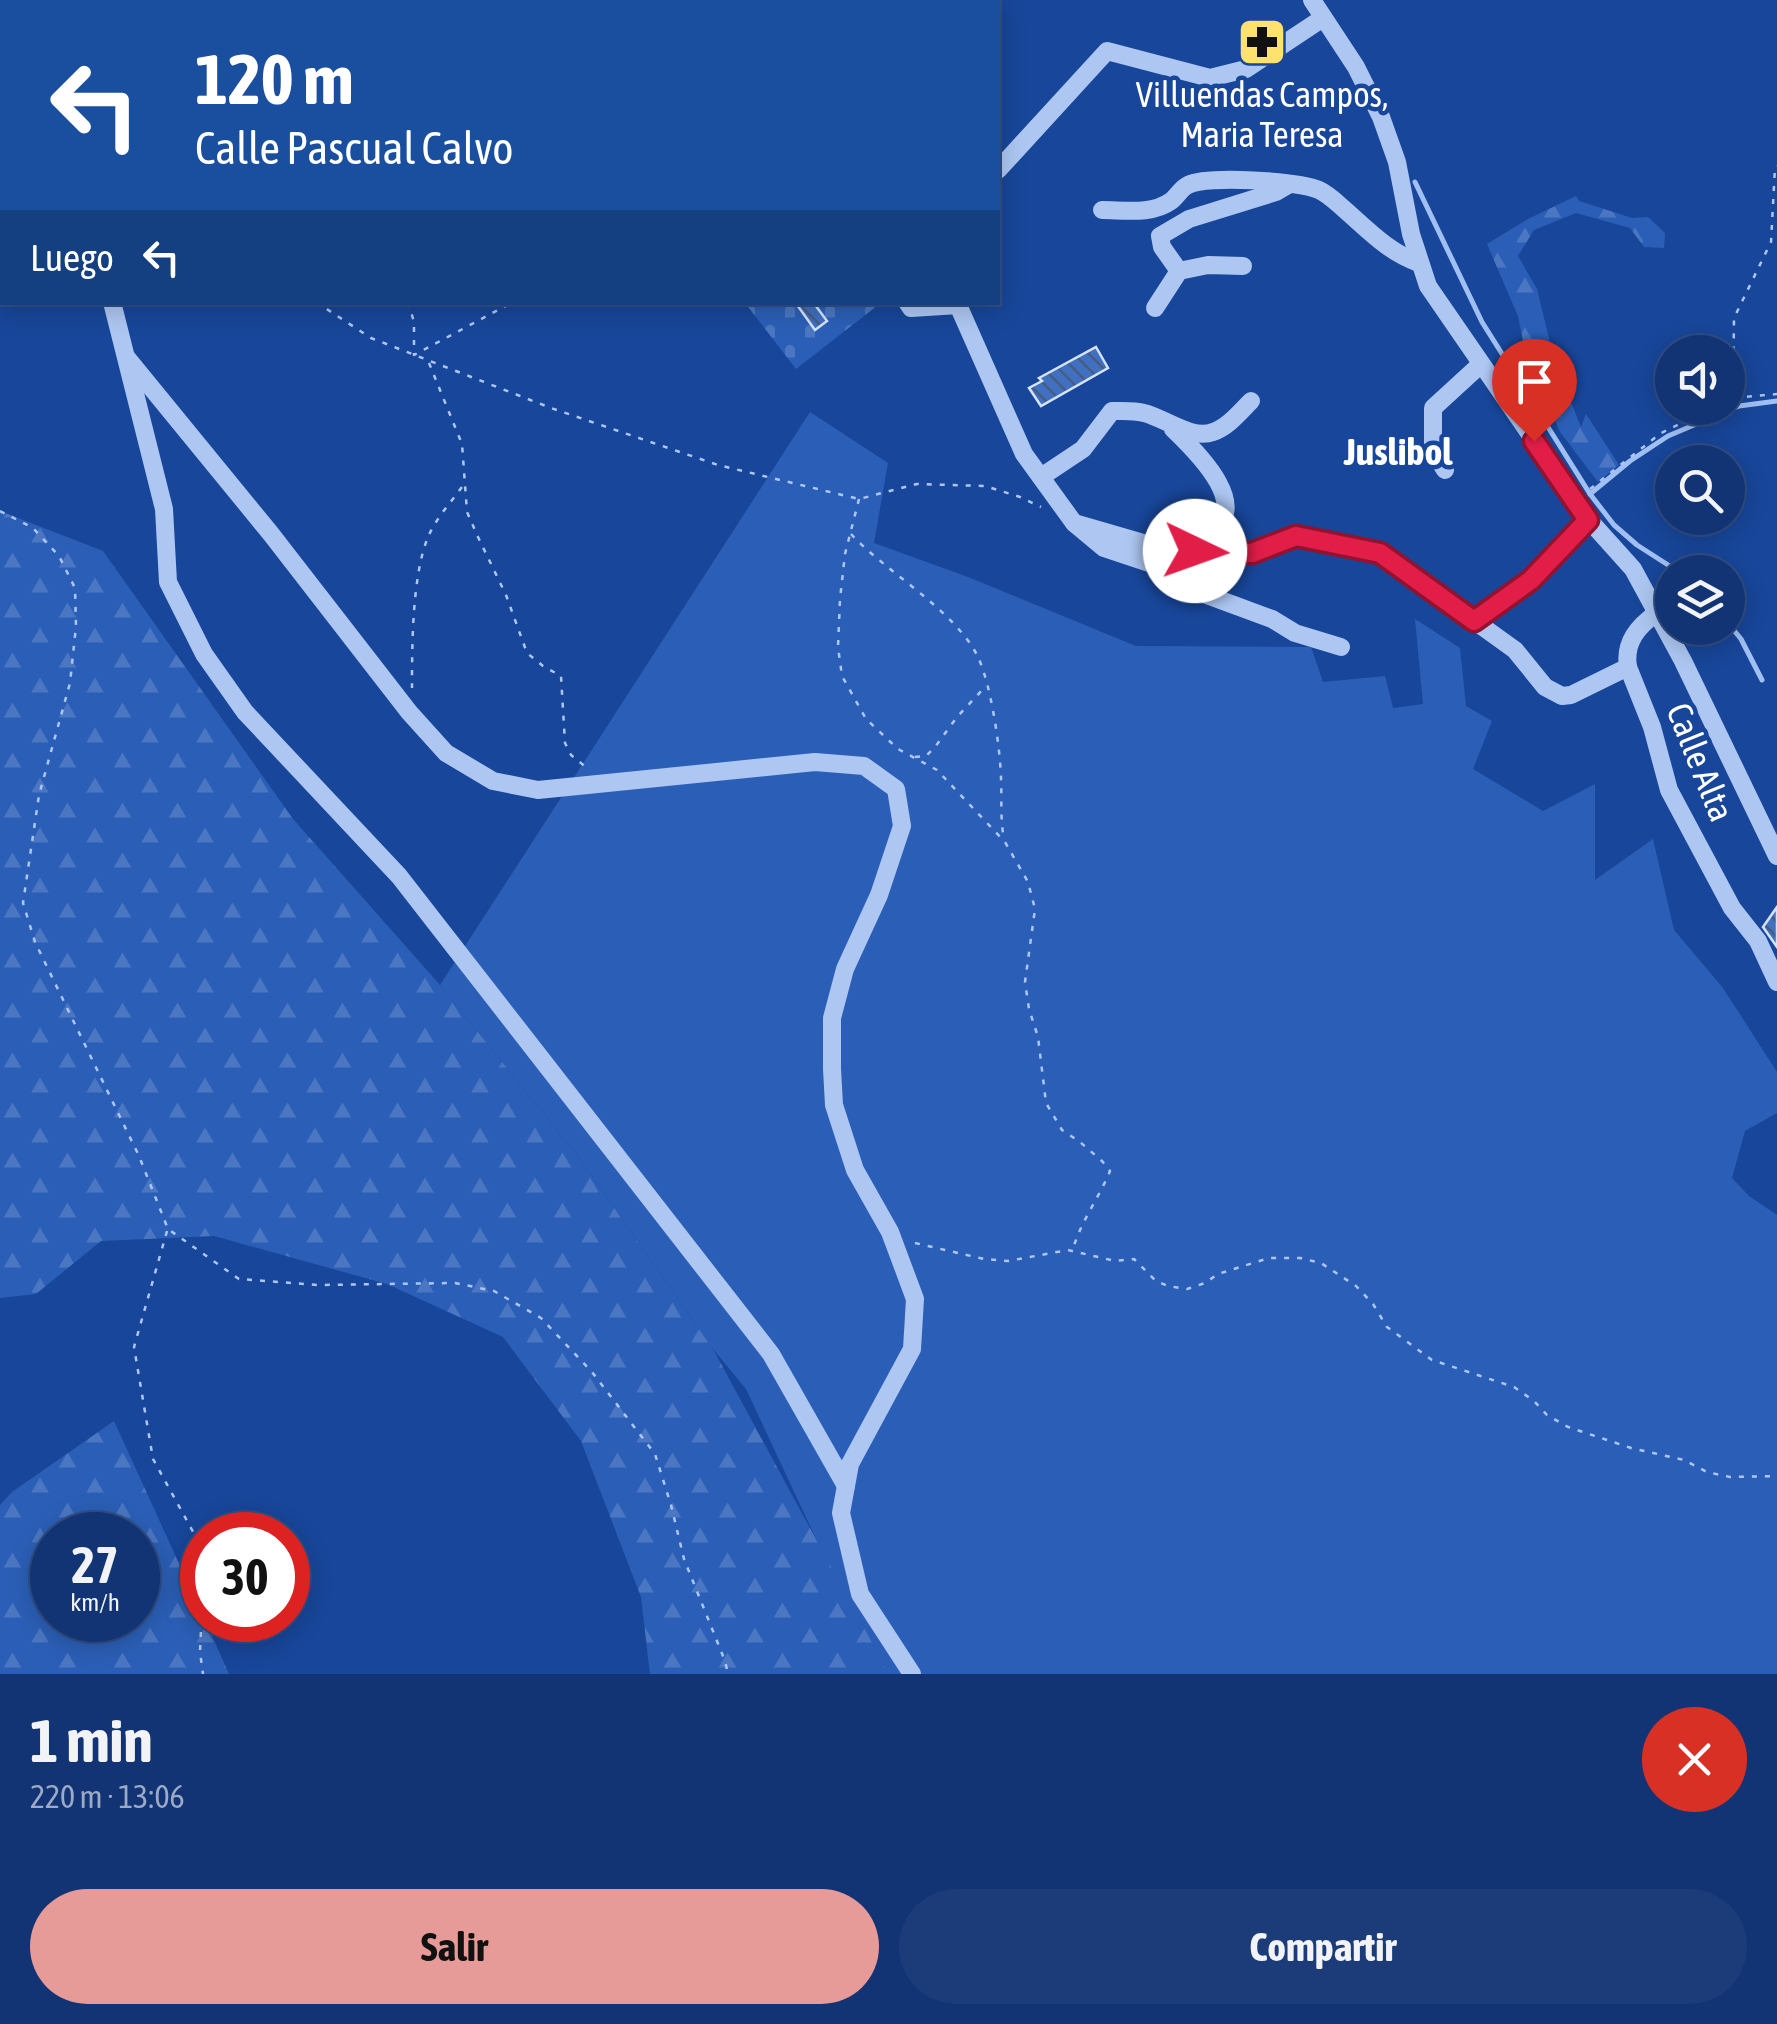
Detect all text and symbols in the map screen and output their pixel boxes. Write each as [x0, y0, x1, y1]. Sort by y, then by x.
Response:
pharmacy icon: Villuendas Campos, Maria Teresa [1236, 16, 1288, 68]
text: 120 m [195, 39, 354, 119]
icon: left [30, 40, 160, 170]
place label: Villuendas Campos, Maria Teresa [1136, 74, 1388, 154]
text: Calle Pascual Calvo [195, 122, 513, 174]
icon: left [134, 230, 189, 285]
text: Luego [30, 236, 114, 279]
map controls [1655, 335, 1745, 645]
button: sound [1655, 335, 1745, 425]
pin [1492, 339, 1577, 442]
icon: arrive [1507, 354, 1562, 409]
district label: Juslibol [1343, 430, 1453, 473]
button: search [1655, 445, 1745, 535]
position arrow [1143, 499, 1247, 603]
button: layers [1655, 555, 1745, 645]
street label: Calle Alta [1659, 697, 1743, 827]
speed limit sign: 30 [180, 1512, 310, 1642]
text: 27 [71, 1536, 118, 1594]
text: km/h [70, 1588, 120, 1616]
text: 1 min [30, 1706, 153, 1775]
button: close [1642, 1707, 1747, 1812]
text: 220 m · 13:06 [30, 1778, 185, 1815]
button: Salir [30, 1889, 879, 2004]
button: Compartir [899, 1889, 1747, 2004]

